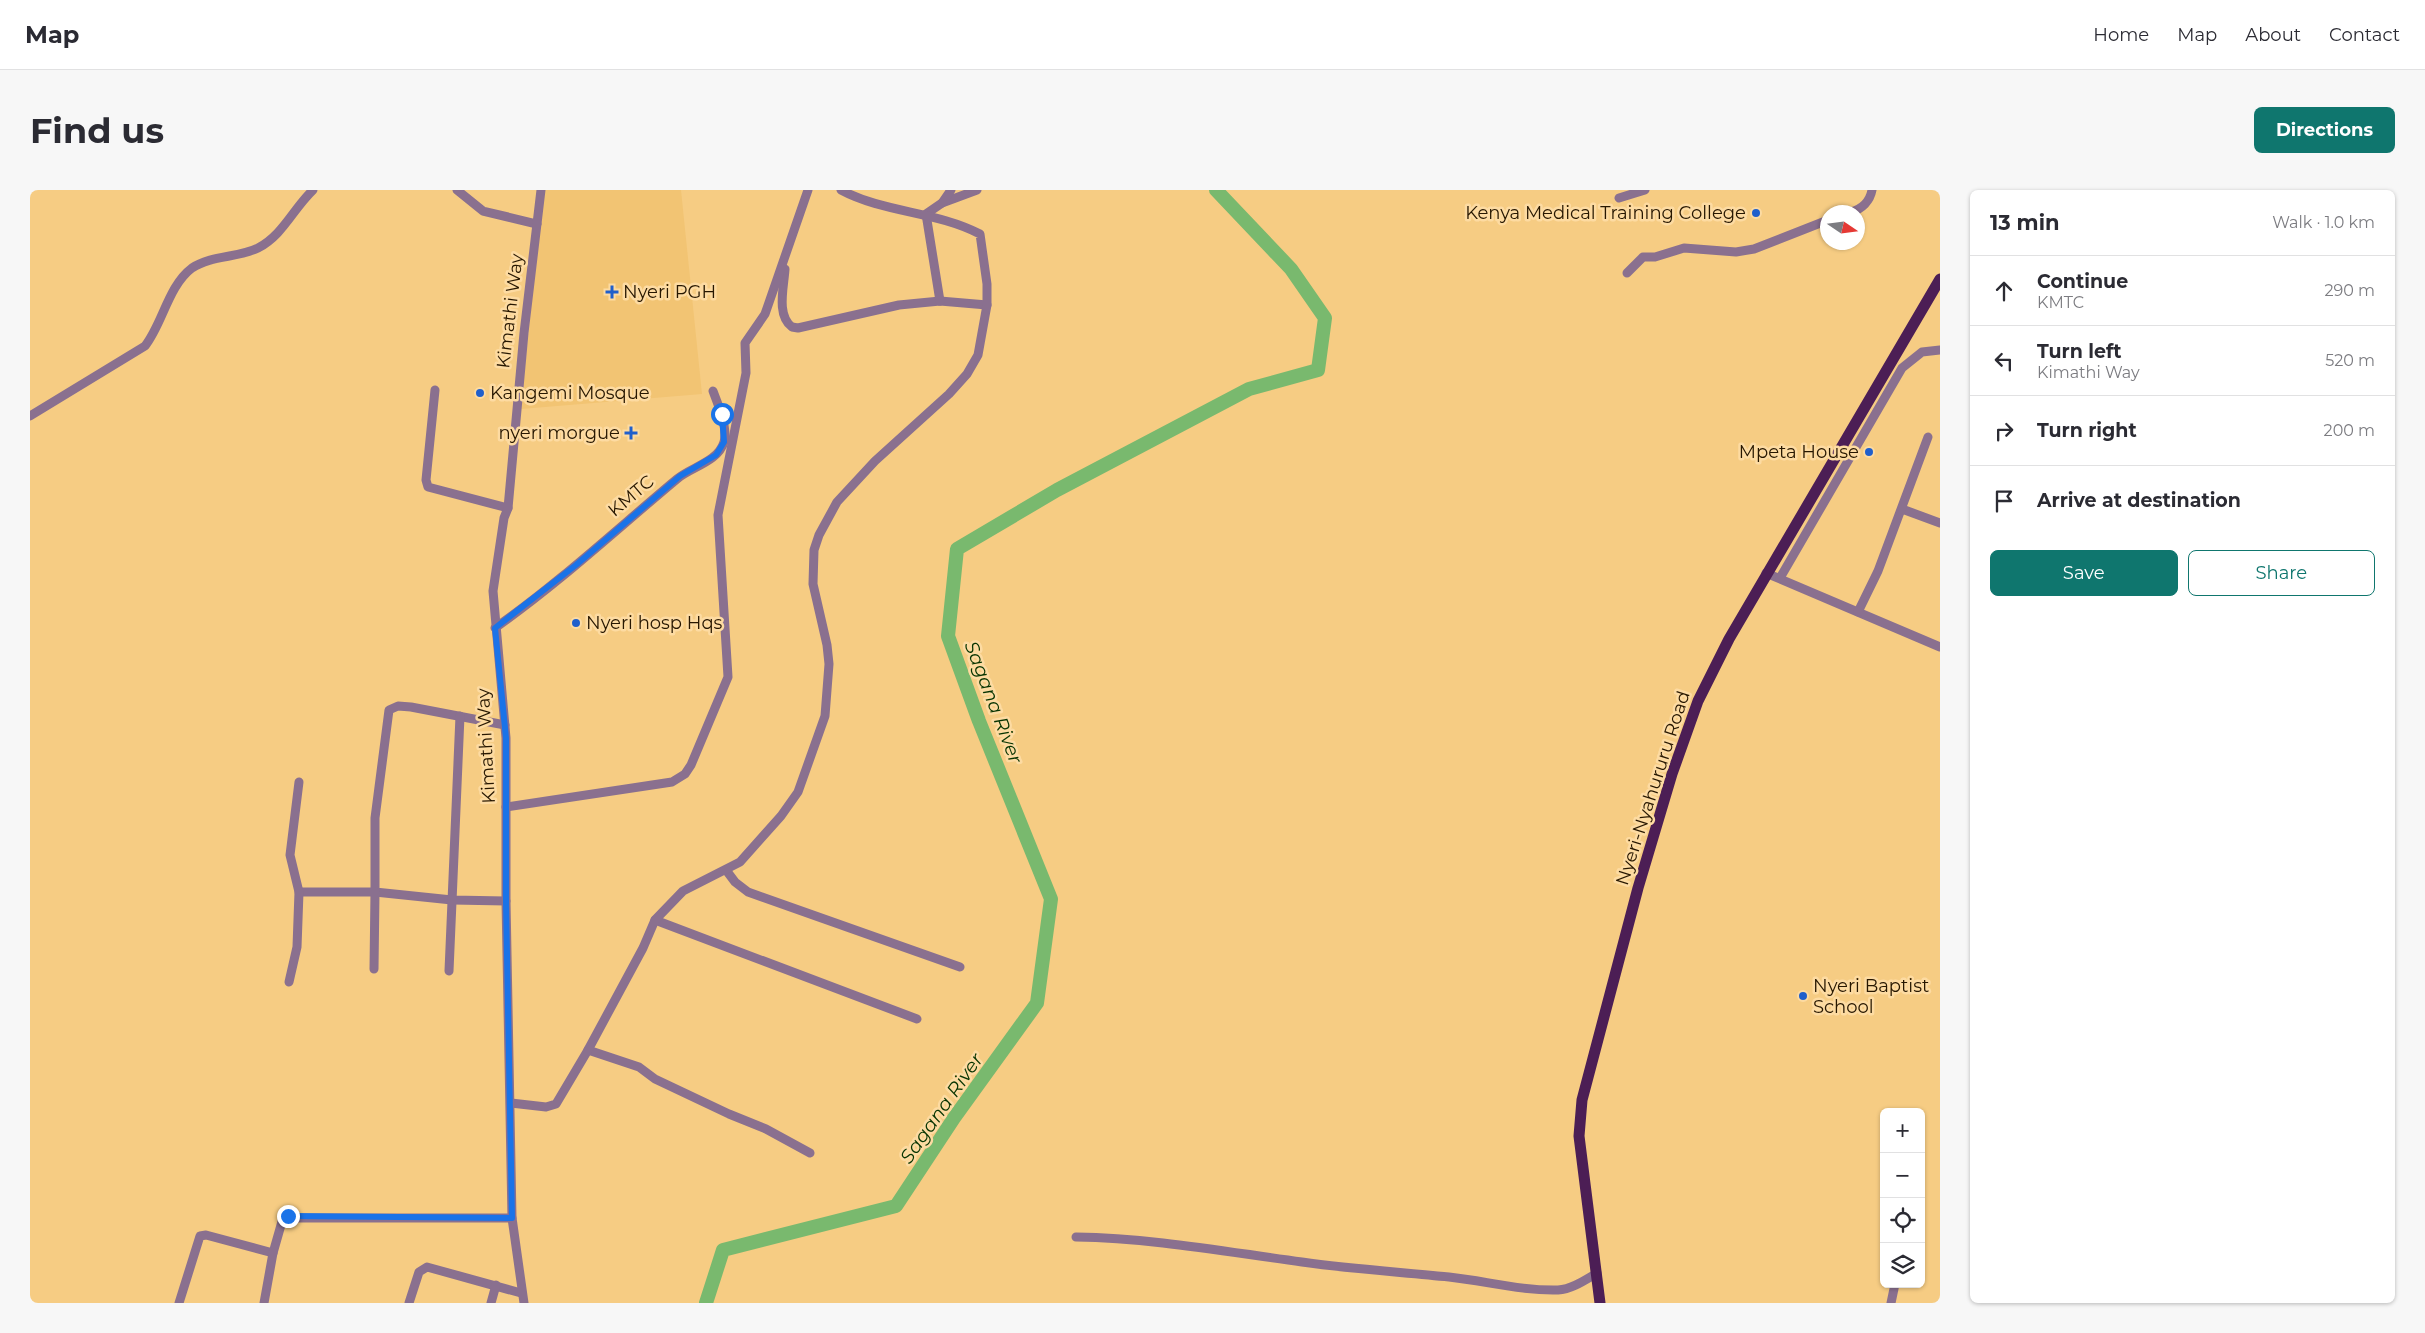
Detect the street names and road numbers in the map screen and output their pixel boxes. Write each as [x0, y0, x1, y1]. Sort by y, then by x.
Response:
street label: Kimathi Way [492, 252, 528, 370]
street label: KMTC [604, 470, 659, 521]
street label: Kimathi Way [472, 688, 500, 804]
street label: Nyeri-Nyahururu Road [1611, 688, 1695, 888]

